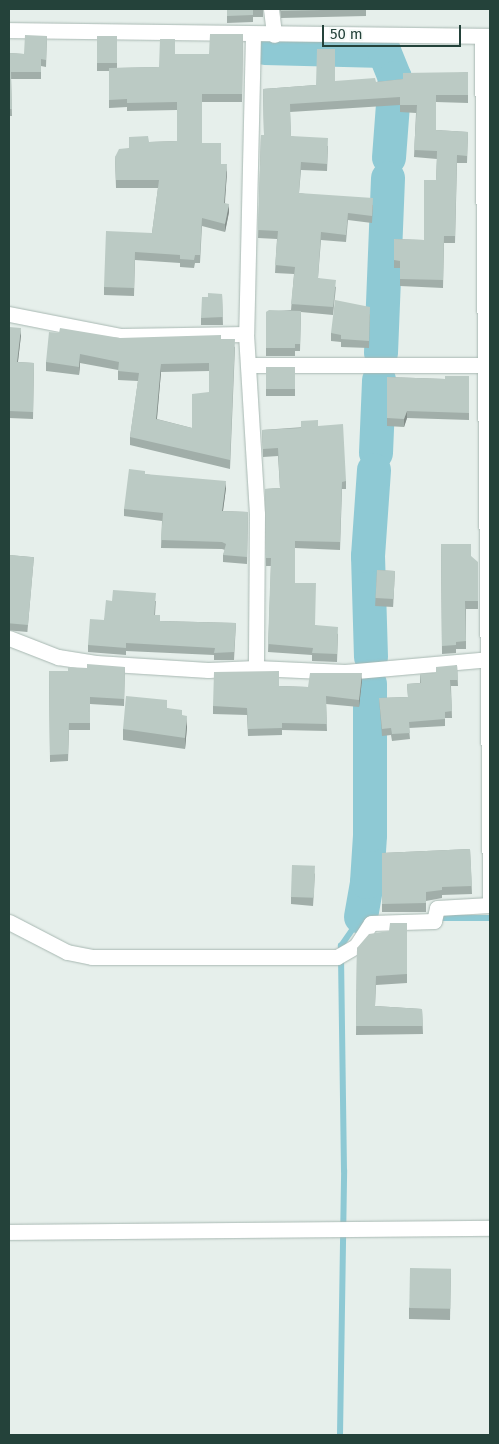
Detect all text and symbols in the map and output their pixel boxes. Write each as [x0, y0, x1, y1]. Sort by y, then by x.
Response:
scale bar [324, 15, 463, 47]
text: 50 m [330, 25, 363, 43]

